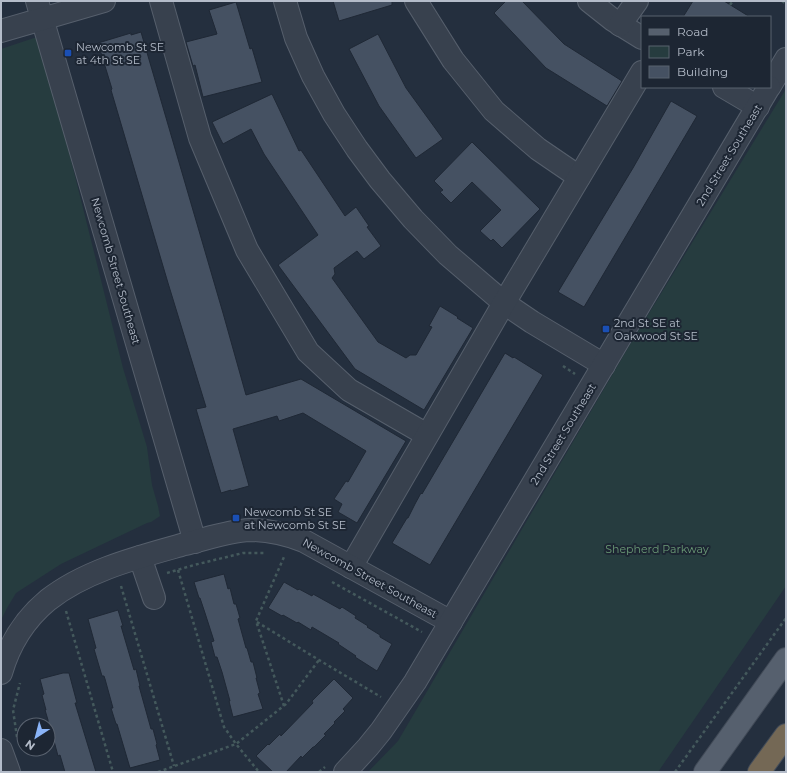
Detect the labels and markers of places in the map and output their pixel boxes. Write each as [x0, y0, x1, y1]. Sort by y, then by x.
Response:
place label: Newcomb St SE at 4th St SE [76, 40, 164, 67]
marker: Newcomb St SE at 4th St SE [63, 48, 73, 58]
place label: 2nd St SE at Oakwood St SE [614, 316, 698, 343]
marker: 2nd St SE at Oakwood St SE [601, 324, 611, 334]
place label: Newcomb St SE at Newcomb St SE [244, 505, 346, 532]
marker: Newcomb St SE at Newcomb St SE [231, 513, 241, 523]

